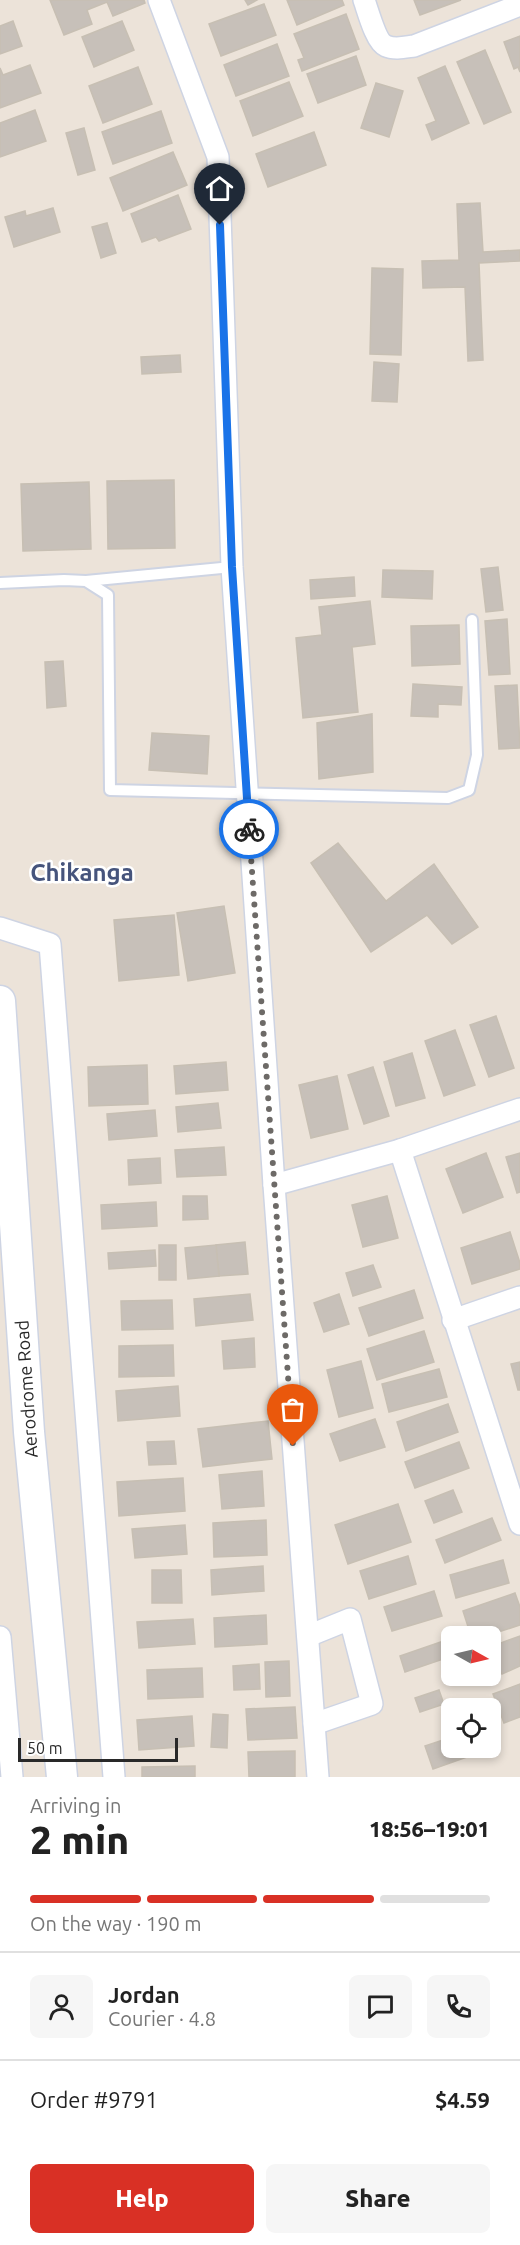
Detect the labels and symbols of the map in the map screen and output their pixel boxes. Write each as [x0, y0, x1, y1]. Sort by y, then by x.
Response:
pin [194, 163, 245, 225]
courier [219, 799, 279, 859]
district label: Chikanga [30, 859, 134, 886]
street label: Aerodrome Road [11, 1320, 41, 1459]
pin [267, 1384, 318, 1446]
north arrow [441, 1626, 501, 1686]
scale bar [18, 1735, 178, 1762]

